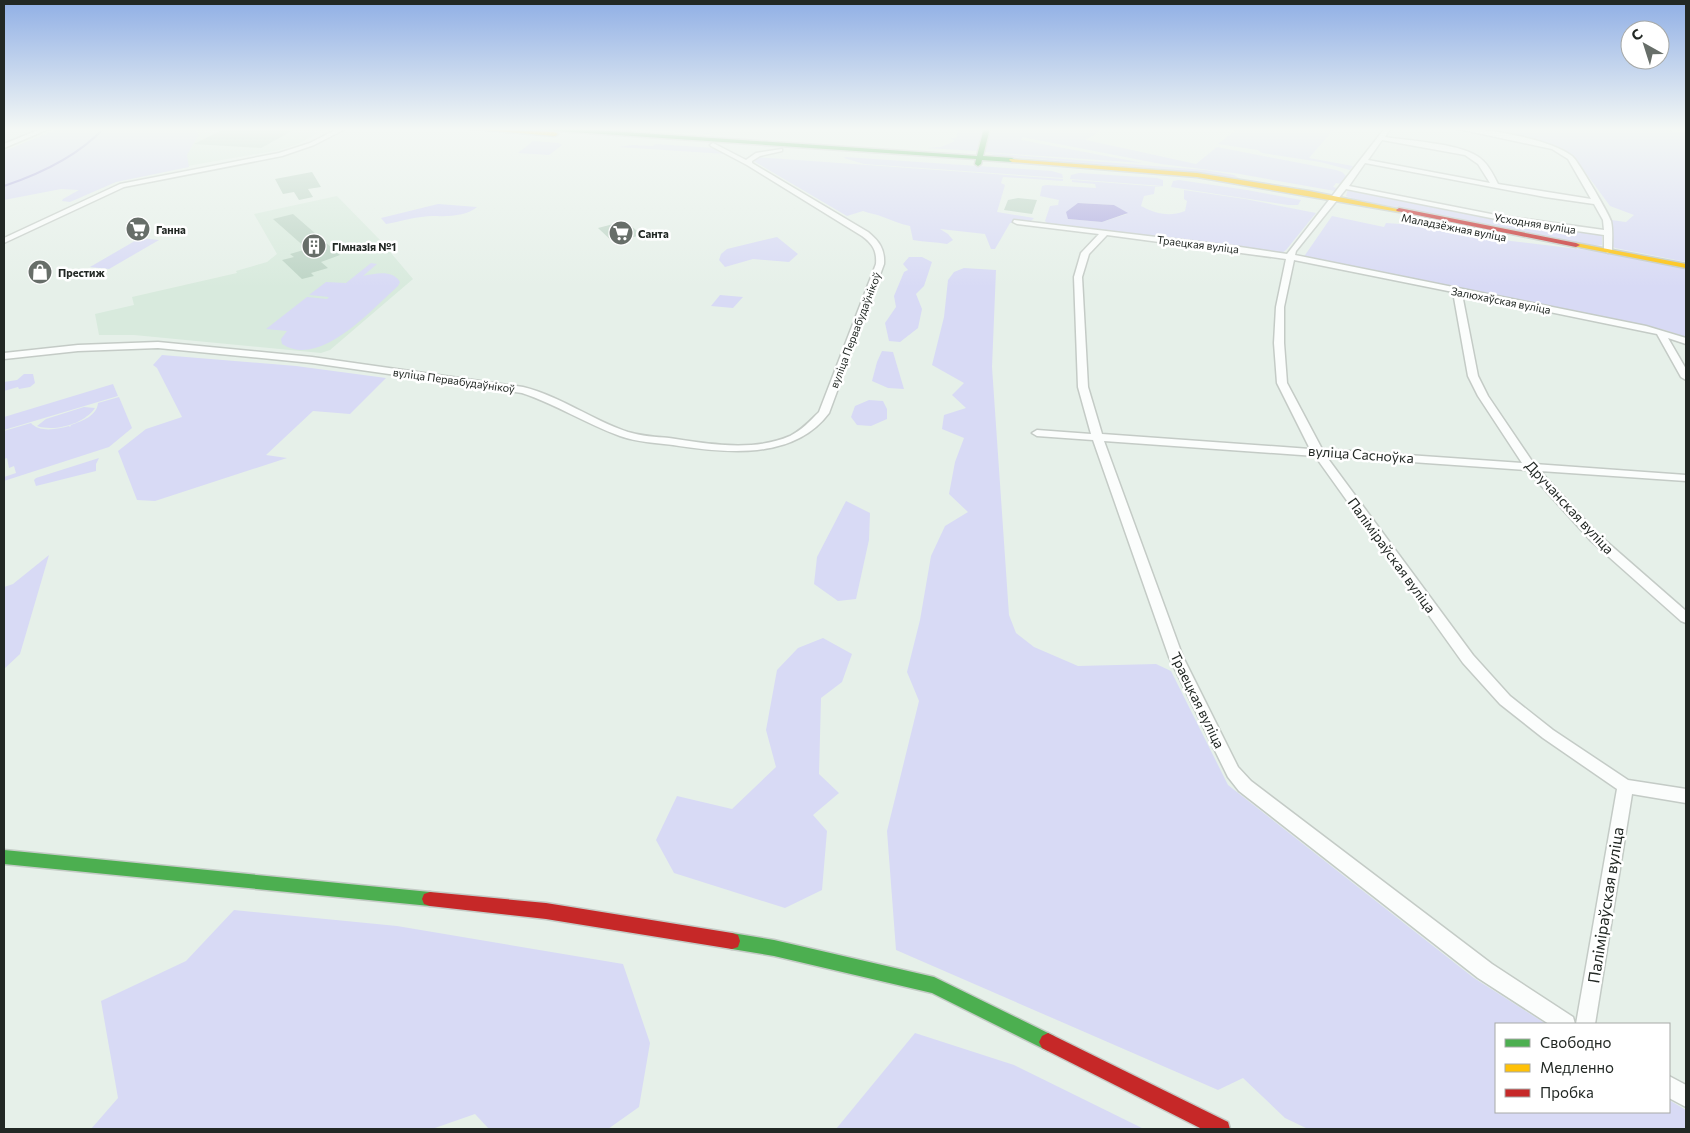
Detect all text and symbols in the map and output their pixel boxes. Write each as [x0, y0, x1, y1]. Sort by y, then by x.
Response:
north arrow [1620, 20, 1670, 70]
text: С [1627, 25, 1646, 44]
street label: Маладзёжная вуліца [1400, 210, 1508, 244]
street label: Усходняя вуліца [1493, 210, 1577, 236]
supermarket icon: Ганна [125, 216, 151, 242]
supermarket icon: Санта [608, 220, 634, 246]
place label: Ганна [156, 223, 186, 236]
place label: Санта [638, 227, 669, 240]
building icon: Гімназія №1 [301, 233, 327, 259]
street label: Траецкая вуліца [1156, 233, 1240, 255]
place label: Гімназія №1 [332, 240, 396, 253]
shop icon: Престиж [27, 259, 53, 285]
place label: Престиж [58, 266, 106, 279]
street label: вуліца Первабудаўнікоў [827, 270, 883, 390]
street label: Залюхаўская вуліца [1450, 284, 1552, 316]
street label: вуліца Первабудаўнікоў [392, 365, 516, 395]
street label: вуліца Сасноўка [1308, 442, 1414, 466]
street label: Дручанская вуліца [1522, 457, 1618, 557]
street label: Паліміраўская вуліца [1345, 494, 1439, 616]
street label: Траецкая вуліца [1167, 649, 1229, 751]
street label: Паліміраўская вуліца [1583, 826, 1627, 984]
legend [1495, 1023, 1670, 1113]
text: Свободно [1540, 1033, 1611, 1051]
text: Медленно [1540, 1058, 1614, 1076]
text: Пробка [1540, 1083, 1594, 1101]

